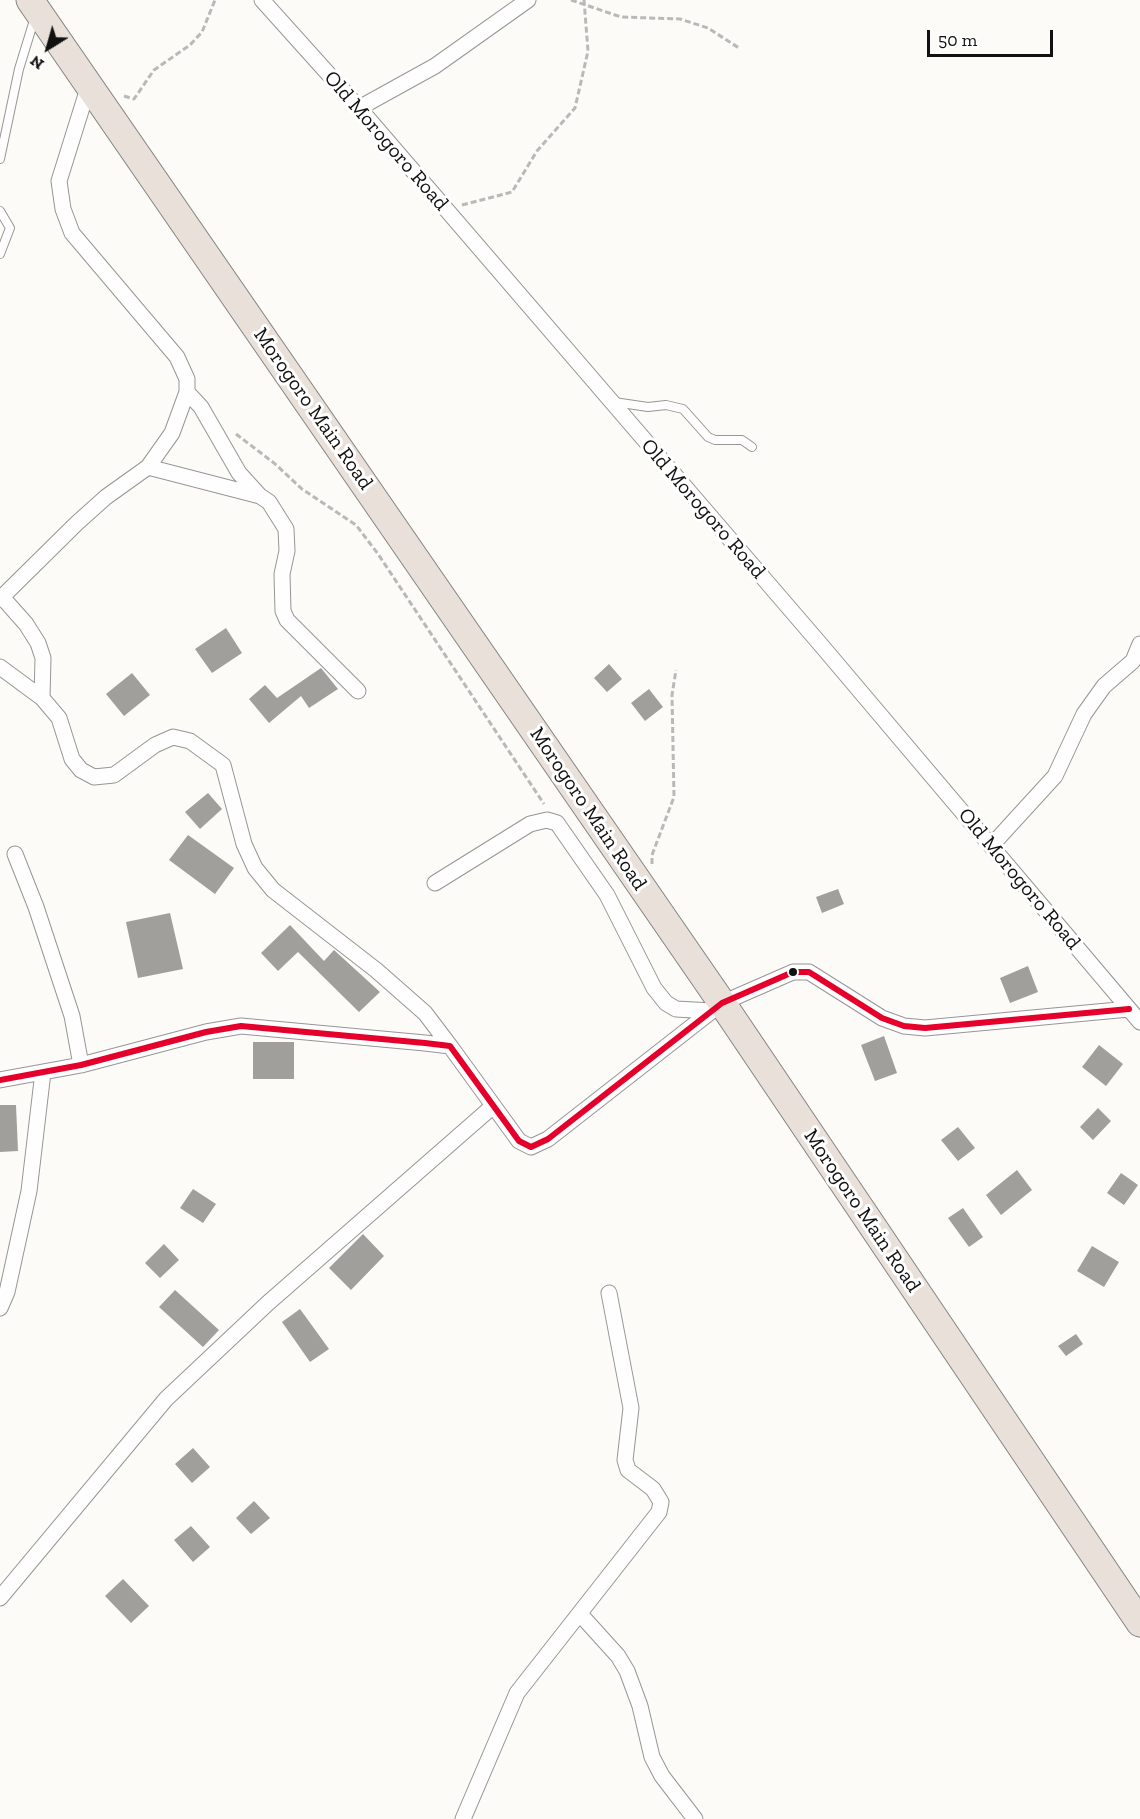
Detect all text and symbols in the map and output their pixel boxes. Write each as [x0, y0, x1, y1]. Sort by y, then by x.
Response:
north arrow [18, 18, 78, 78]
scale bar [930, 18, 1056, 56]
text: 50 m [938, 29, 977, 51]
text: N [26, 52, 47, 74]
street label: Old Morogoro Road [318, 66, 454, 216]
street label: Morogoro Main Road [248, 323, 378, 495]
street label: Old Morogoro Road [635, 434, 771, 584]
street label: Morogoro Main Road [524, 723, 652, 895]
street label: Old Morogoro Road [952, 803, 1086, 955]
unlabelled marker [787, 966, 799, 978]
street label: Morogoro Main Road [798, 1125, 926, 1297]

